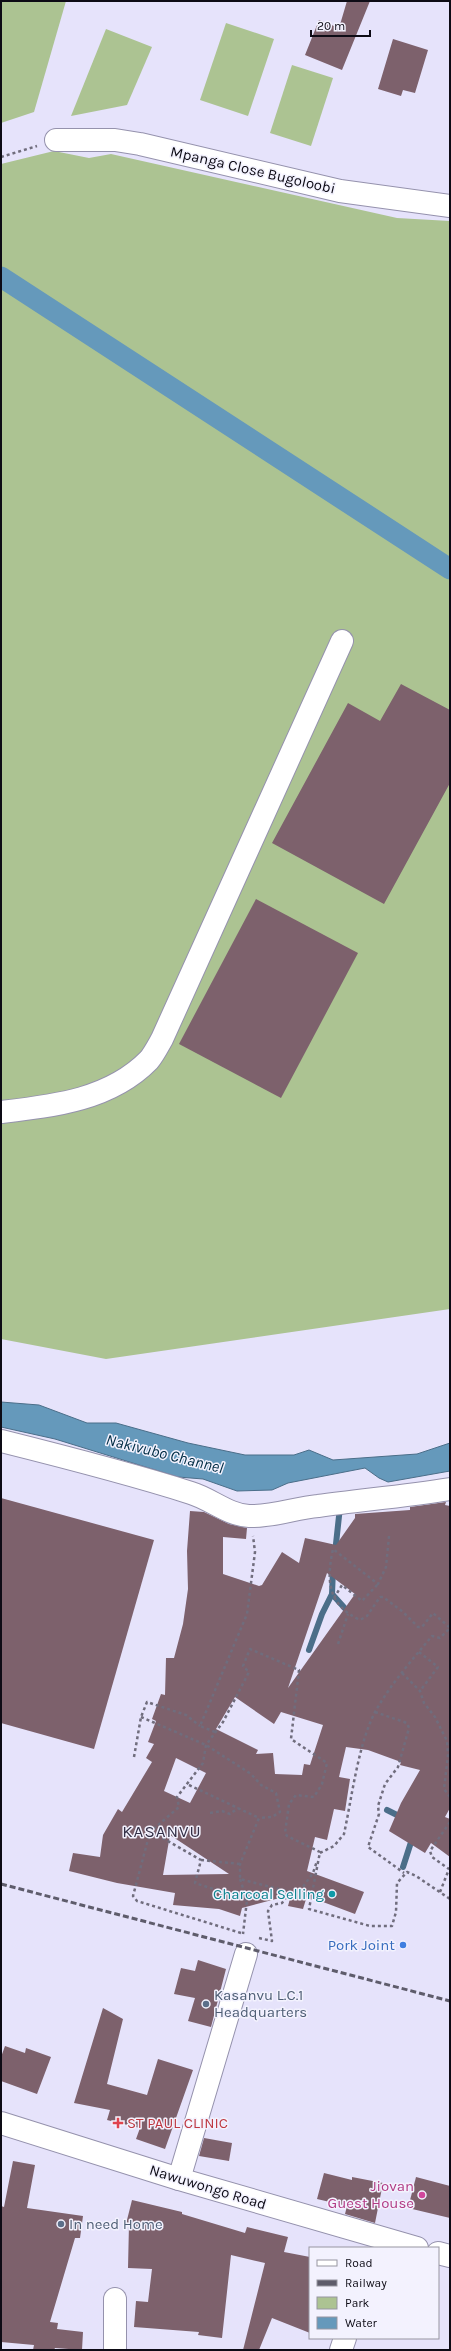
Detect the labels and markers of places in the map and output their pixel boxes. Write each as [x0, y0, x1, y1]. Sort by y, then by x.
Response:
place label: Charcoal Selling [213, 1885, 325, 1903]
marker: Charcoal Selling [327, 1889, 337, 1899]
place label: Pork Joint [328, 1936, 395, 1954]
marker: Pork Joint [398, 1940, 408, 1950]
place label: Kasanvu L.C.1 Headquarters [214, 1986, 307, 2021]
marker: Kasanvu L.C.1 Headquarters [201, 1999, 211, 2009]
place label: ST PAUL CLINIC [127, 2114, 228, 2132]
marker: ST PAUL CLINIC [112, 2117, 124, 2129]
place label: Jiovan Guest House [328, 2177, 414, 2212]
marker: Jiovan Guest House [417, 2190, 427, 2200]
place label: In need Home [69, 2215, 163, 2233]
marker: In need Home [56, 2219, 66, 2229]

